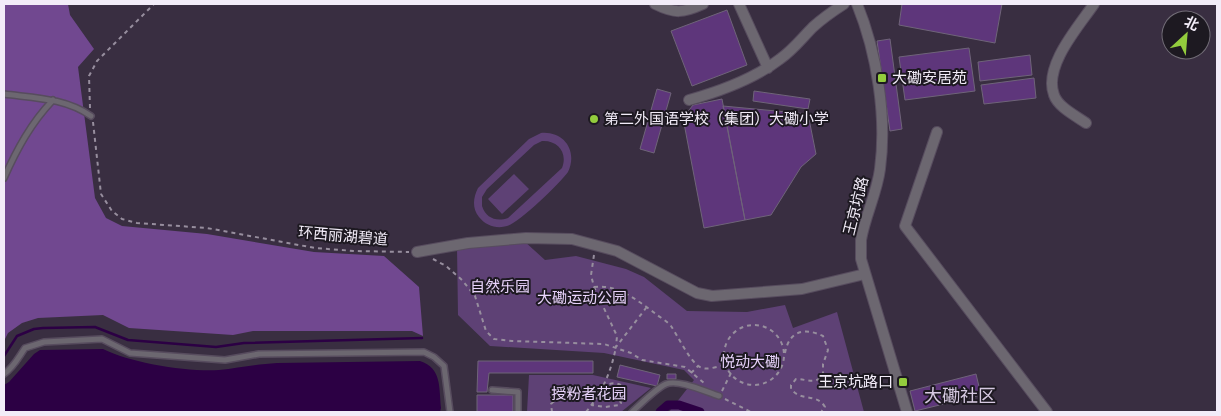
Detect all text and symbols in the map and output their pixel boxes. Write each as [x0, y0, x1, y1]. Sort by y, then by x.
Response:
north arrow [1161, 10, 1211, 60]
text: 北 [1181, 12, 1202, 34]
place label: 大磡安居苑 [892, 68, 967, 87]
marker: 大磡安居苑 [876, 72, 888, 84]
place label: 第二外国语学校（集团）大磡小学 [604, 109, 829, 128]
marker: 第二外国语学校（集团）大磡小学 [588, 113, 600, 125]
street label: 王京坑路 [839, 174, 872, 237]
street label: 环西丽湖碧道 [297, 222, 389, 249]
park label: 自然乐园 [470, 277, 530, 296]
park label: 大磡运动公园 [537, 288, 627, 307]
park label: 悦动大磡 [720, 352, 780, 371]
place label: 王京坑路口 [818, 372, 893, 391]
marker: 王京坑路口 [897, 376, 909, 388]
park label: 授粉者花园 [551, 384, 627, 403]
district label: 大磡社区 [924, 384, 996, 407]

